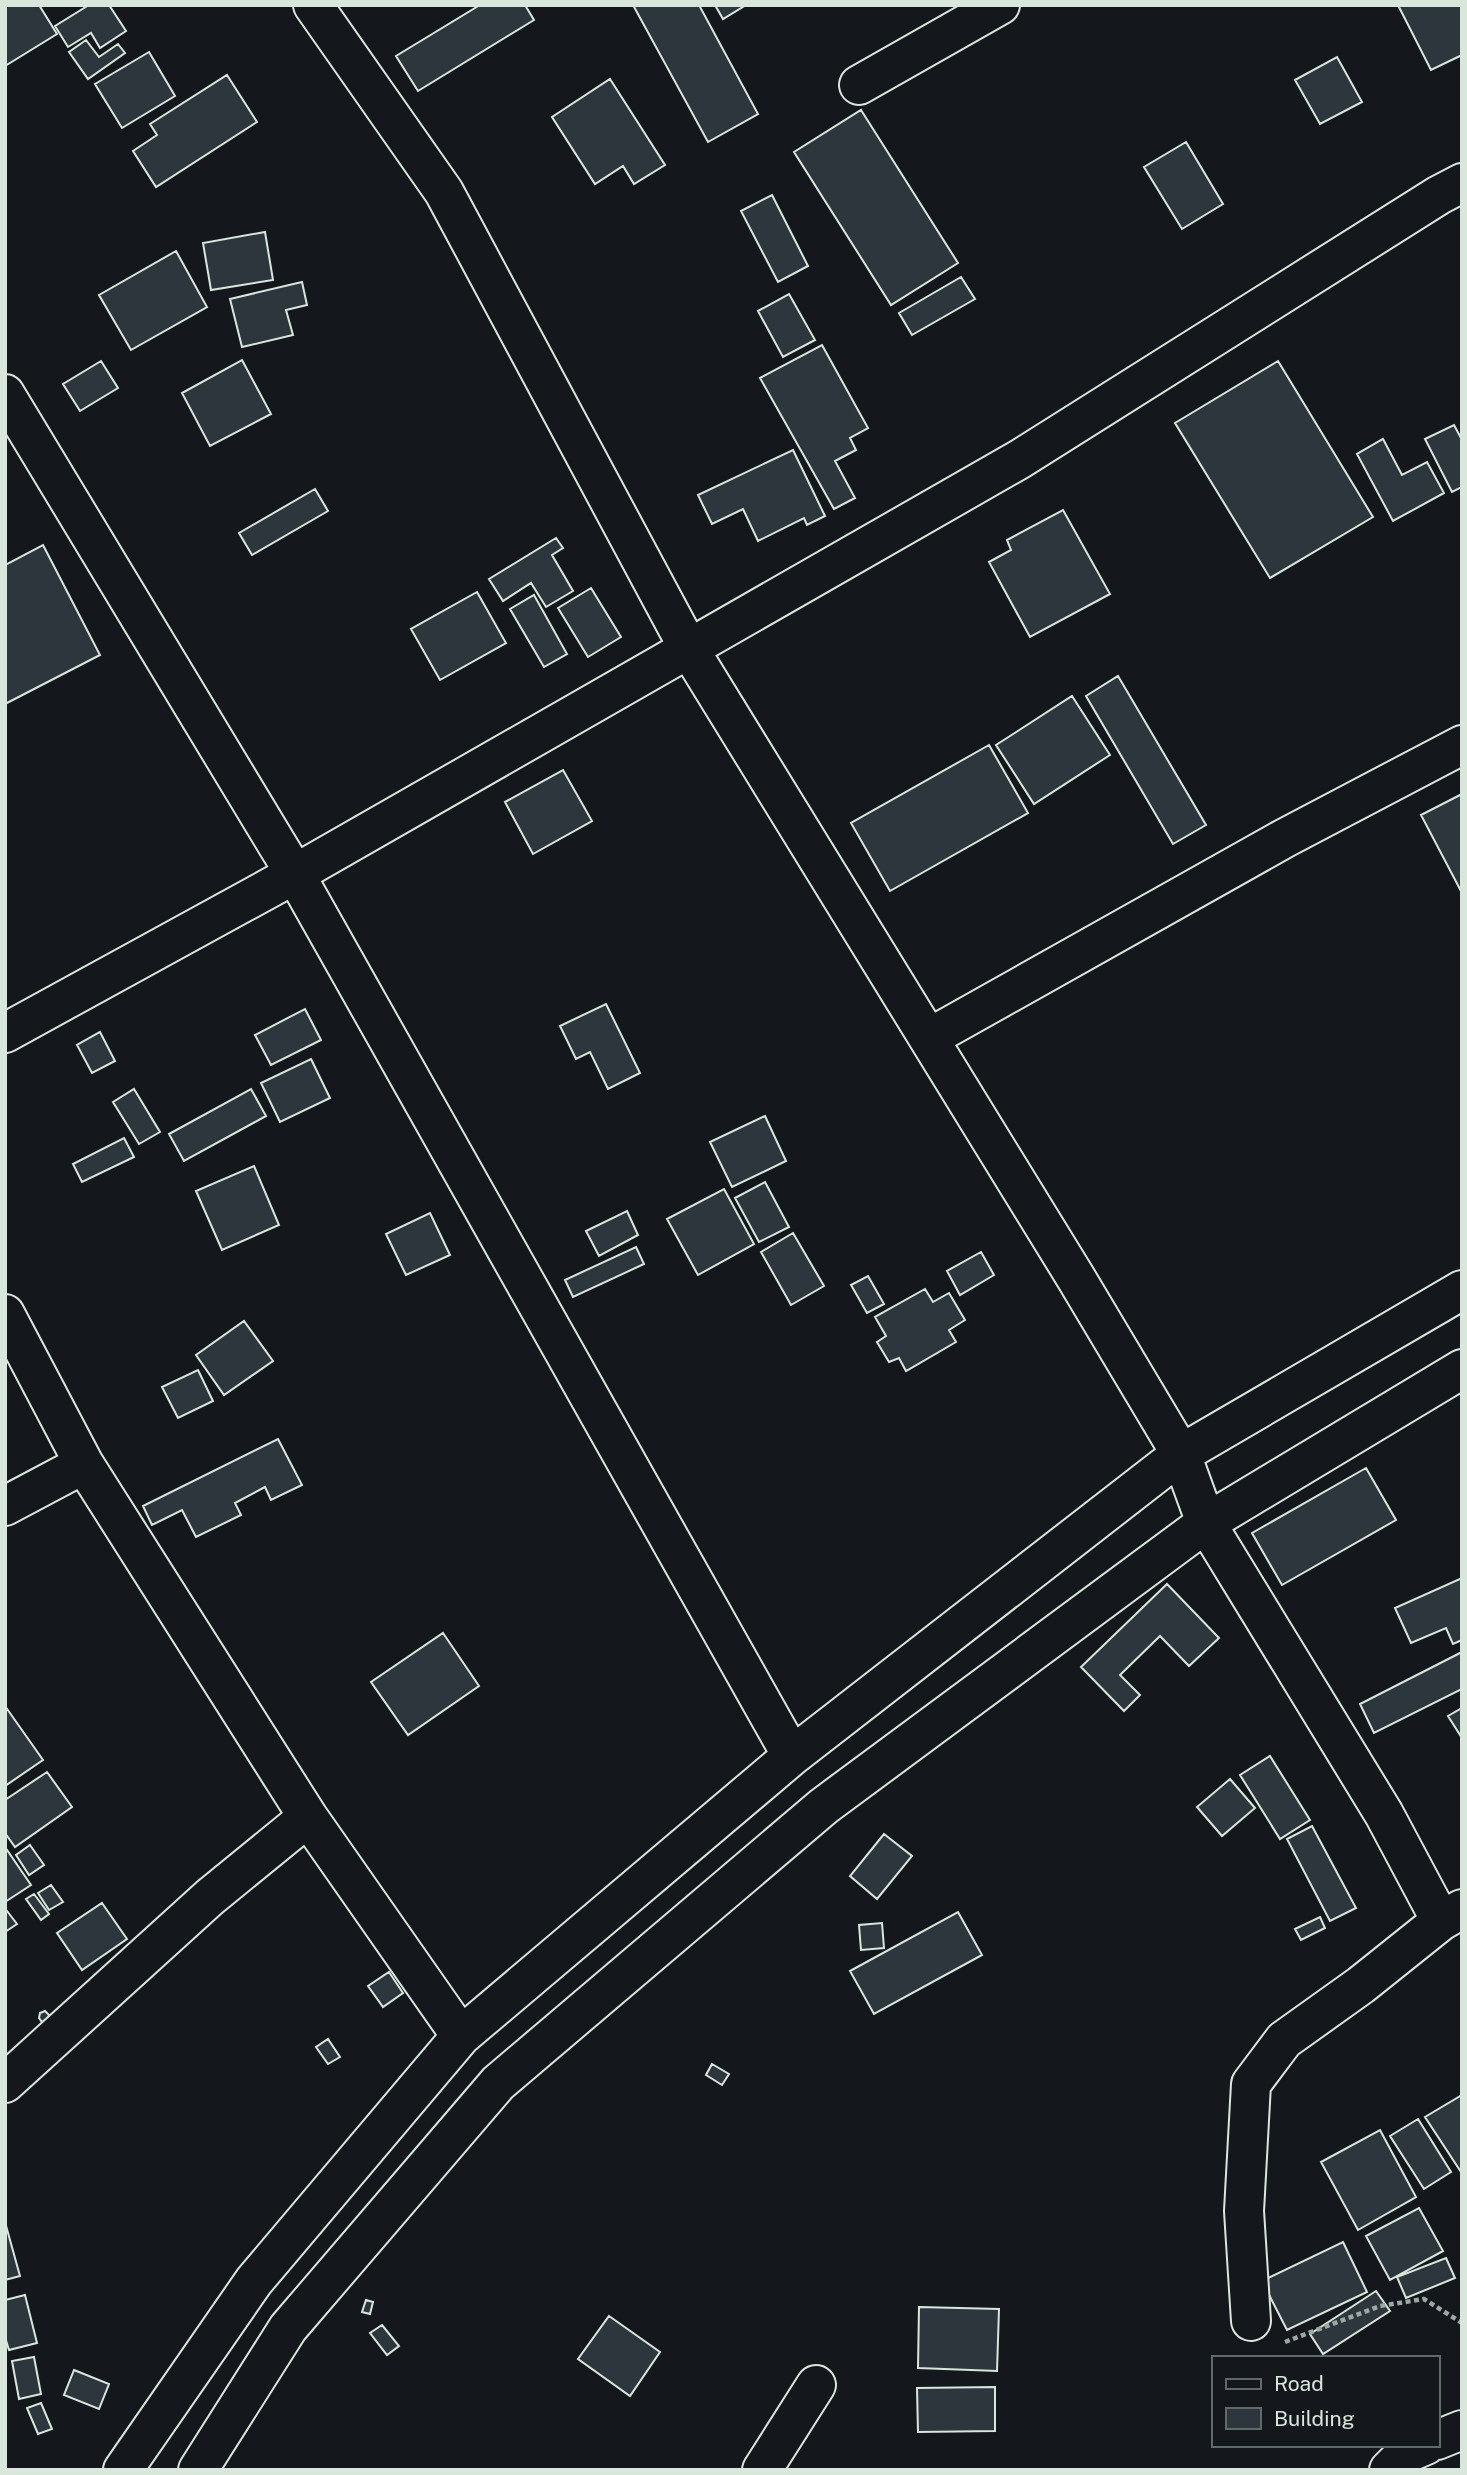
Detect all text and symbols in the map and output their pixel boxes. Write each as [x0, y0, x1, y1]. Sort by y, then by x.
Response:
legend [1212, 2356, 1439, 2447]
text: Road [1274, 2371, 1324, 2396]
text: Building [1274, 2406, 1355, 2431]

